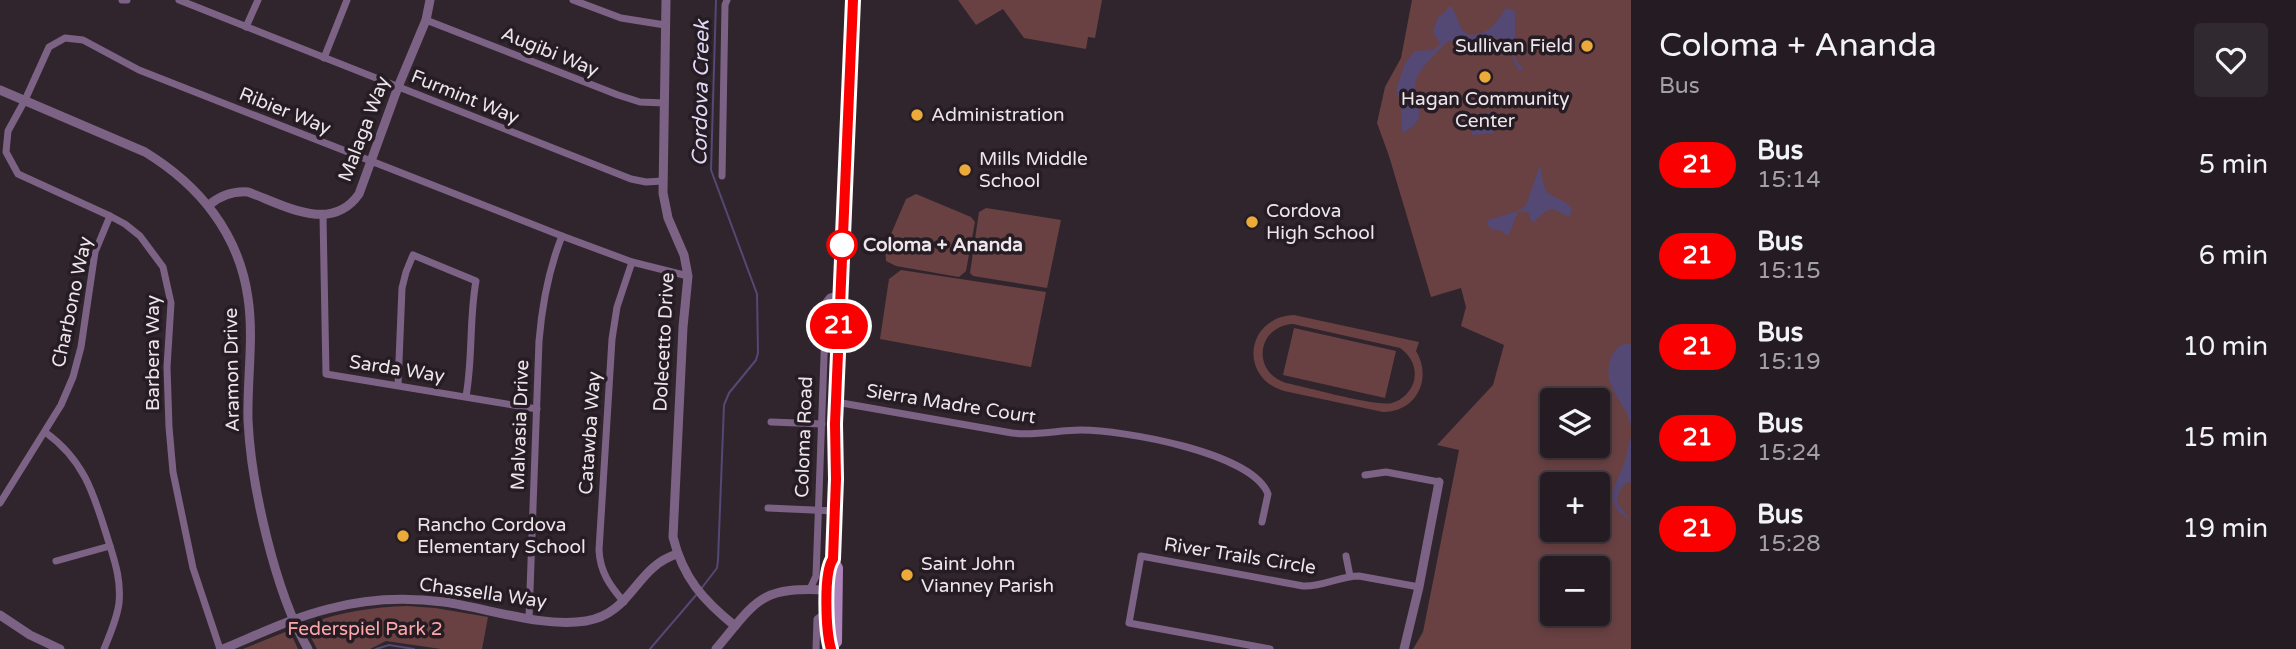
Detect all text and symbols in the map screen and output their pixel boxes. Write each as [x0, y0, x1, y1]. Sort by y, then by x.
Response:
water label: Cordova Creek [687, 18, 715, 166]
street label: Augibi Way [498, 23, 602, 81]
button: heart [2194, 23, 2268, 97]
text: Coloma + Ananda [1659, 26, 1937, 65]
place label: Sullivan Field [1455, 35, 1573, 57]
marker: Sullivan Field [1579, 38, 1595, 54]
street label: Furmint Way [408, 65, 522, 129]
marker: Hagan Community Center [1477, 69, 1493, 85]
text: Bus [1659, 72, 1700, 100]
street label: Malaga Way [334, 73, 394, 185]
street label: Ribier Way [236, 83, 334, 139]
place label: Hagan Community Center [1401, 88, 1569, 132]
place label: Administration [931, 104, 1065, 126]
marker: Administration [909, 107, 925, 123]
text: Bus [1757, 135, 1803, 166]
place label: Mills Middle School [979, 148, 1088, 192]
text: 5 min [2199, 149, 2268, 180]
text: 21 [1682, 150, 1713, 179]
marker: Mills Middle School [957, 162, 973, 178]
text: 15:14 [1757, 166, 1821, 194]
place label: Cordova High School [1266, 200, 1375, 244]
marker: Cordova High School [1244, 214, 1260, 230]
text: Bus [1757, 226, 1803, 257]
marker: Coloma + Ananda [827, 230, 857, 260]
street label: Charbono Way [47, 234, 97, 370]
place label: Coloma + Ananda [863, 234, 1023, 256]
text: 6 min [2199, 240, 2268, 271]
text: 21 [1682, 241, 1713, 270]
text: 15:15 [1757, 257, 1821, 285]
street label: Dolecetto Drive [649, 272, 679, 412]
street label: Barbera Way [142, 295, 164, 411]
line badge: 21 [808, 303, 870, 349]
street label: Aramon Drive [220, 308, 244, 432]
text: 21 [824, 311, 854, 340]
text: Bus [1757, 317, 1803, 348]
text: 10 min [2182, 331, 2268, 362]
text: 21 [1682, 332, 1713, 361]
text: 15:19 [1757, 348, 1821, 376]
street label: Sarda Way [348, 351, 446, 387]
street label: Malvasia Drive [507, 359, 533, 491]
street label: Catawba Way [575, 371, 605, 495]
street label: Coloma Road [791, 376, 817, 498]
street label: Sierra Madre Court [865, 380, 1037, 428]
map controls [1540, 388, 1610, 626]
button: layers [1540, 388, 1610, 458]
text: Bus [1757, 408, 1803, 439]
text: 15 min [2182, 422, 2268, 453]
text: 21 [1682, 423, 1713, 452]
text: 15:24 [1757, 439, 1821, 467]
button: + [1540, 472, 1610, 542]
text: Bus [1757, 499, 1803, 530]
text: 19 min [2182, 513, 2268, 544]
place label: Rancho Cordova Elementary School [417, 514, 586, 558]
text: 21 [1682, 514, 1713, 543]
marker: Rancho Cordova Elementary School [395, 528, 411, 544]
text: 15:28 [1757, 530, 1821, 558]
street label: River Trails Circle [1162, 533, 1318, 579]
place label: Saint John Vianney Parish [921, 553, 1054, 597]
button: − [1540, 556, 1610, 626]
marker: Saint John Vianney Parish [899, 567, 915, 583]
street label: Chassella Way [418, 573, 548, 613]
park label: Federspiel Park 2 [287, 618, 443, 640]

